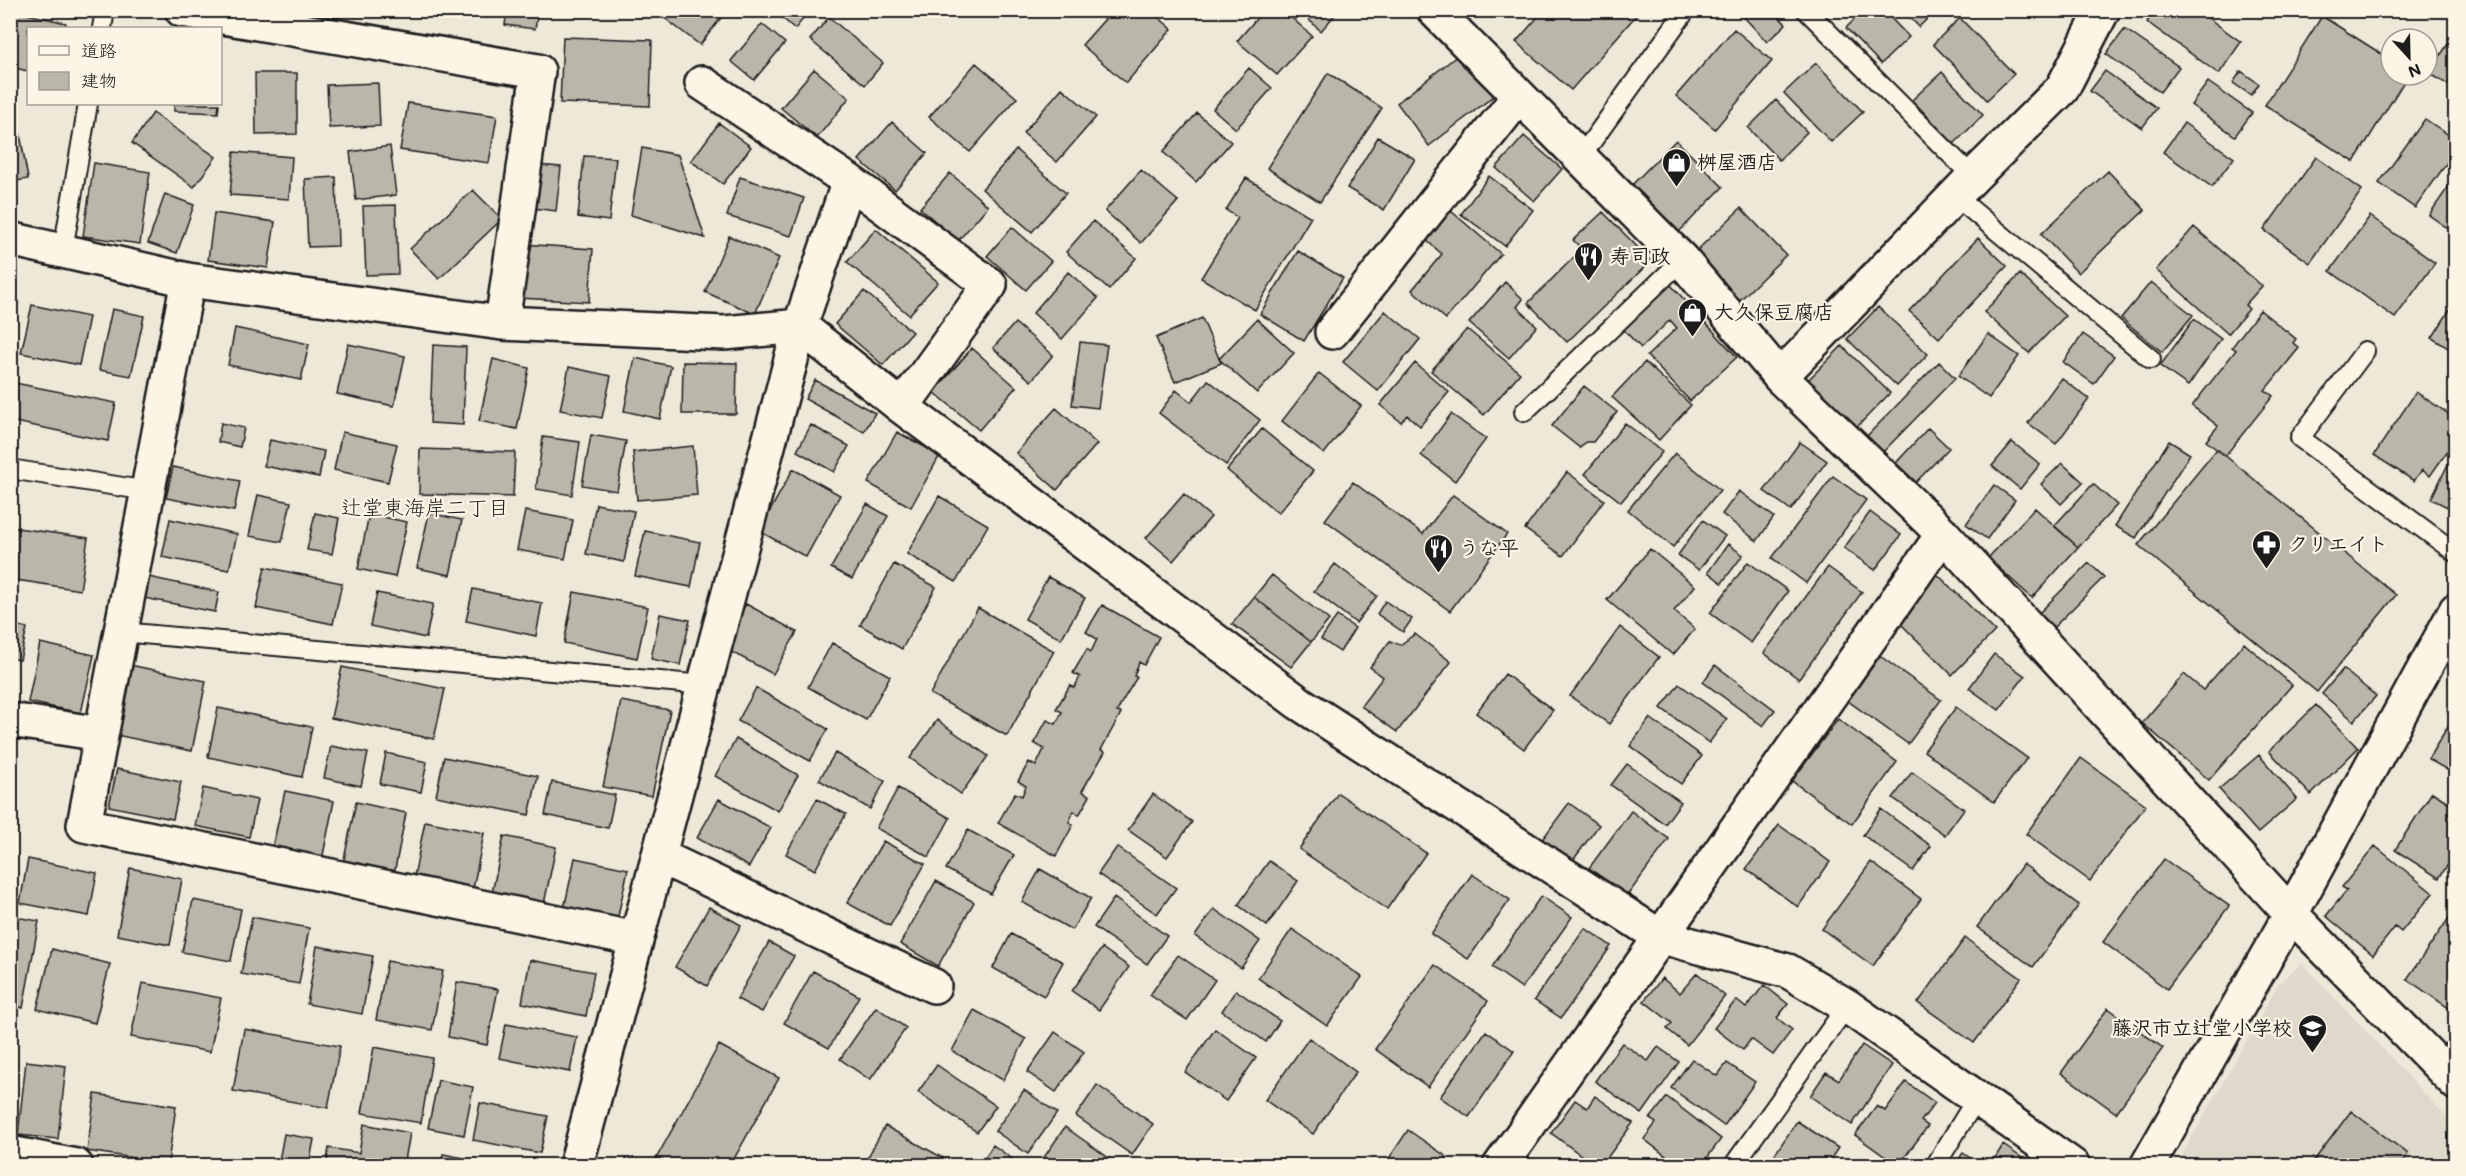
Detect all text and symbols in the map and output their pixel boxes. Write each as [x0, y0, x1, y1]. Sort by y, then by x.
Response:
legend [27, 27, 222, 105]
north arrow [2379, 27, 2439, 87]
text: 道路 [81, 38, 117, 62]
text: N [2405, 59, 2424, 83]
text: 建物 [81, 68, 117, 92]
shop icon: 桝屋酒店 [1660, 146, 1692, 188]
place label: 桝屋酒店 [1697, 148, 1777, 174]
restaurant icon: 寿司政 [1573, 240, 1605, 282]
place label: 寿司政 [1610, 242, 1670, 268]
shop icon: 大久保豆腐店 [1677, 296, 1709, 338]
place label: 大久保豆腐店 [1714, 298, 1834, 324]
district label: 辻堂東海岸二丁目 [341, 493, 509, 520]
pharmacy icon: クリエイト [2251, 528, 2283, 570]
place label: クリエイト [2288, 530, 2388, 556]
restaurant icon: うな平 [1422, 532, 1454, 574]
place label: うな平 [1459, 534, 1519, 560]
school or university icon: 藤沢市立辻堂小学校 [2297, 1012, 2329, 1054]
place label: 藤沢市立辻堂小学校 [2112, 1014, 2292, 1040]

